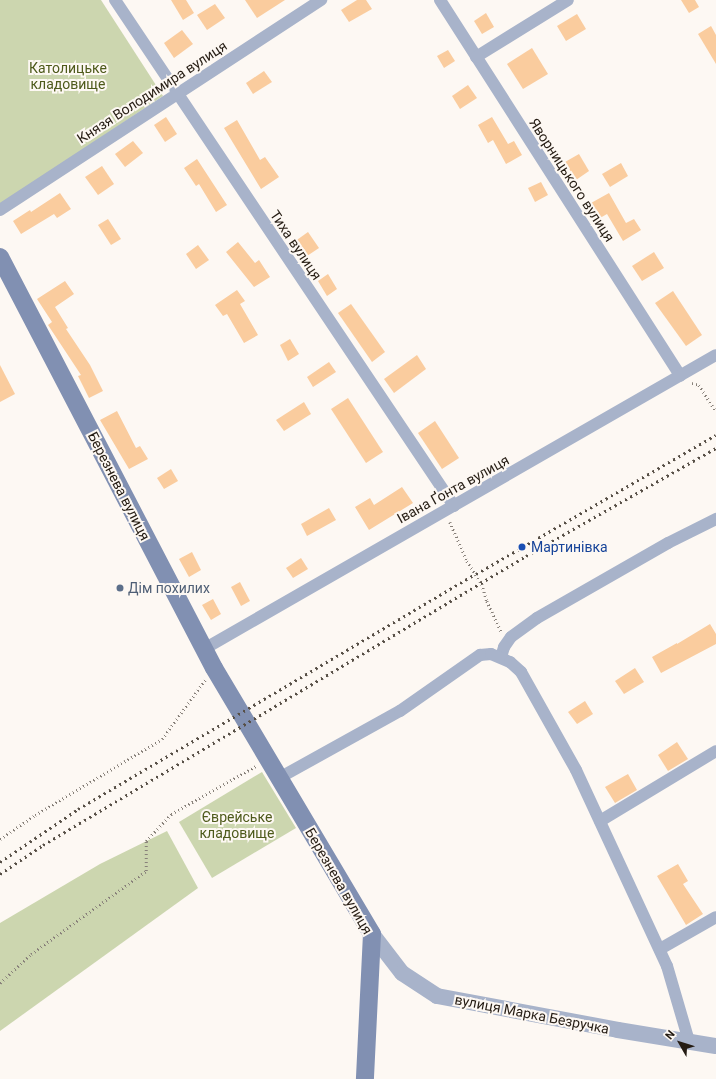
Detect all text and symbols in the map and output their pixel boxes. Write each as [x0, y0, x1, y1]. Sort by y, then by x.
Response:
street label: Князя Володимира вулиця [74, 37, 230, 147]
park label: Католицьке кладовище [29, 60, 107, 92]
street label: Яворницького вулиця [526, 115, 618, 245]
street label: Тиха вулиця [267, 207, 325, 283]
street label: Березнева вулиця [84, 429, 154, 543]
street label: Івана Ґонта вулиця [394, 451, 512, 527]
place label: Мартинівка [531, 539, 608, 555]
marker: Мартинівка [516, 541, 528, 553]
place label: Дiм похилих [128, 580, 210, 596]
marker: Дiм похилих [115, 583, 125, 593]
park label: Єврейське кладовище [200, 809, 274, 842]
street label: Березнева вулиця [302, 825, 376, 937]
street label: вулиця Марка Безручка [453, 991, 611, 1037]
north arrow [660, 1023, 700, 1063]
text: N [663, 1028, 678, 1042]

